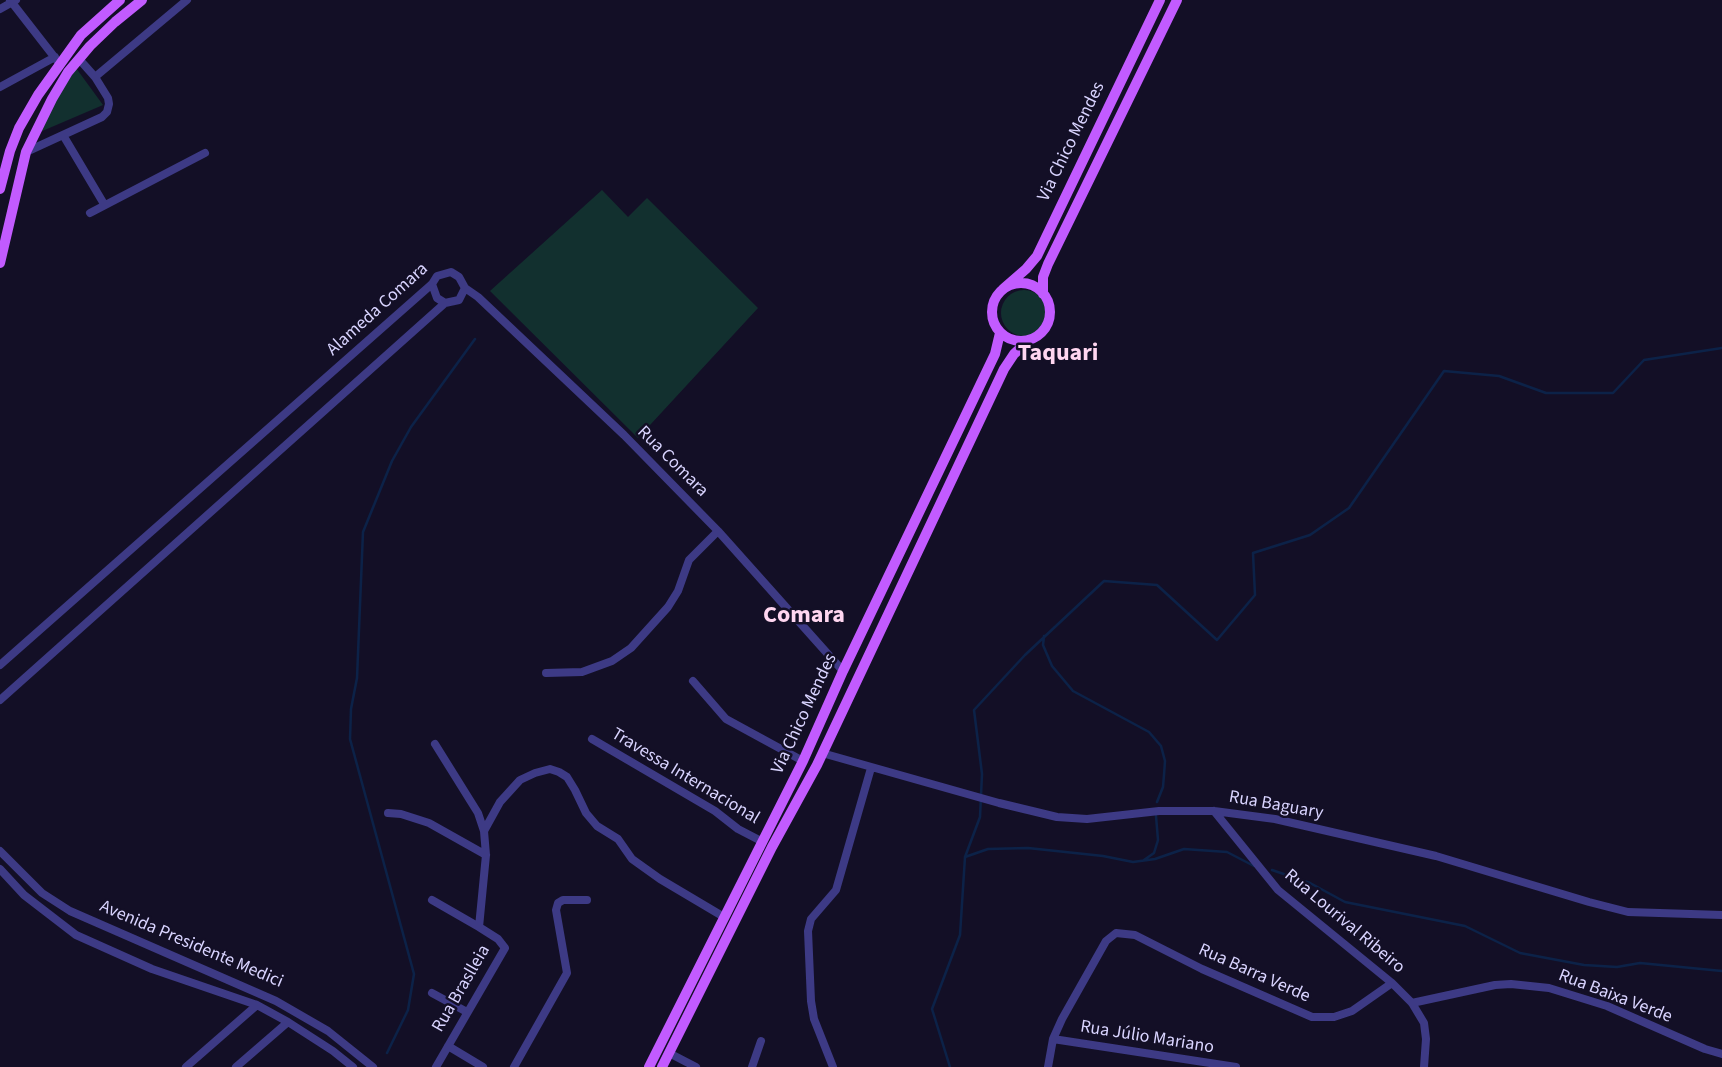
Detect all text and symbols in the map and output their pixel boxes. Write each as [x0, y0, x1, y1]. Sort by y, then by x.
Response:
street label: Via Chico Mendes [1034, 79, 1110, 205]
street label: Alameda Comara [323, 259, 433, 361]
district label: Taquari [1018, 341, 1098, 369]
street label: Rua Comara [632, 422, 712, 502]
district label: Comara [763, 603, 845, 631]
street label: Via Chico Mendes [768, 650, 842, 778]
street label: Travessa Internacional [607, 724, 763, 830]
street label: Rua Baguary [1227, 787, 1325, 825]
street label: Rua Lourival Ribeiro [1279, 865, 1409, 979]
street label: Avenida Presidente Medici [96, 897, 286, 993]
street label: Rua Barra Verde [1195, 940, 1313, 1008]
street label: Rua Braslleia [428, 941, 496, 1037]
street label: Rua Baixa Verde [1555, 965, 1675, 1029]
street label: Rua Júlio Mariano [1079, 1017, 1215, 1059]

